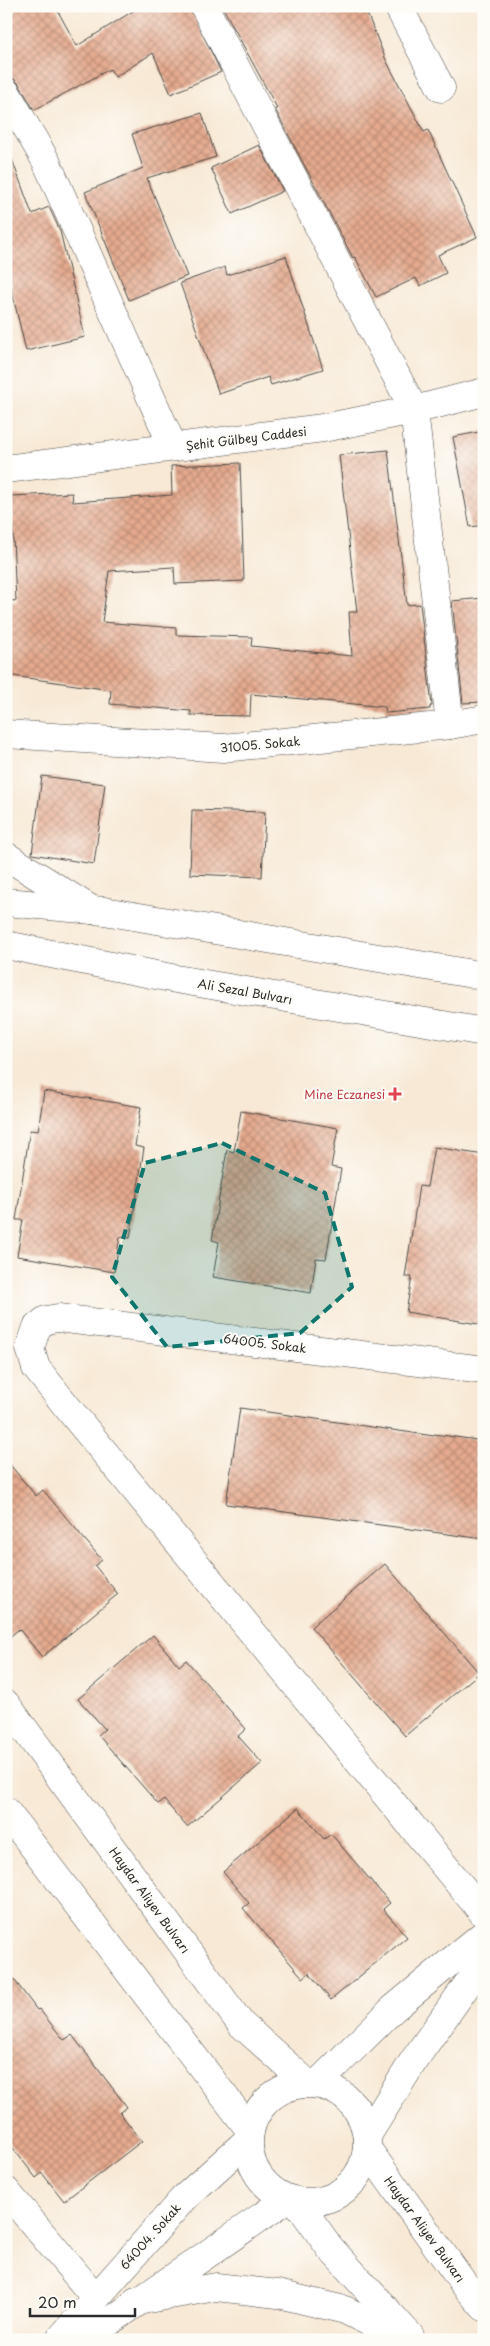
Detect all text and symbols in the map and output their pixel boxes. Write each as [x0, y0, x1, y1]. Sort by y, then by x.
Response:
street label: Şehit Gülbey Caddesi [184, 422, 308, 454]
street label: 31005. Sokak [219, 732, 301, 756]
street label: Ali Sezal Bulvarı [196, 974, 294, 1008]
place label: Mine Eczanesi [304, 1085, 385, 1103]
marker: Mine Eczanesi [389, 1088, 401, 1100]
street label: 64005. Sokak [222, 1329, 308, 1357]
street label: Haydar Aliyev Bulvarı [105, 1843, 195, 1957]
street label: Haydar Aliyev Bulvarı [380, 2172, 470, 2286]
street label: 64004. Sokak [115, 2199, 185, 2273]
scale bar [30, 2286, 135, 2318]
text: 20 m [38, 2290, 77, 2313]

